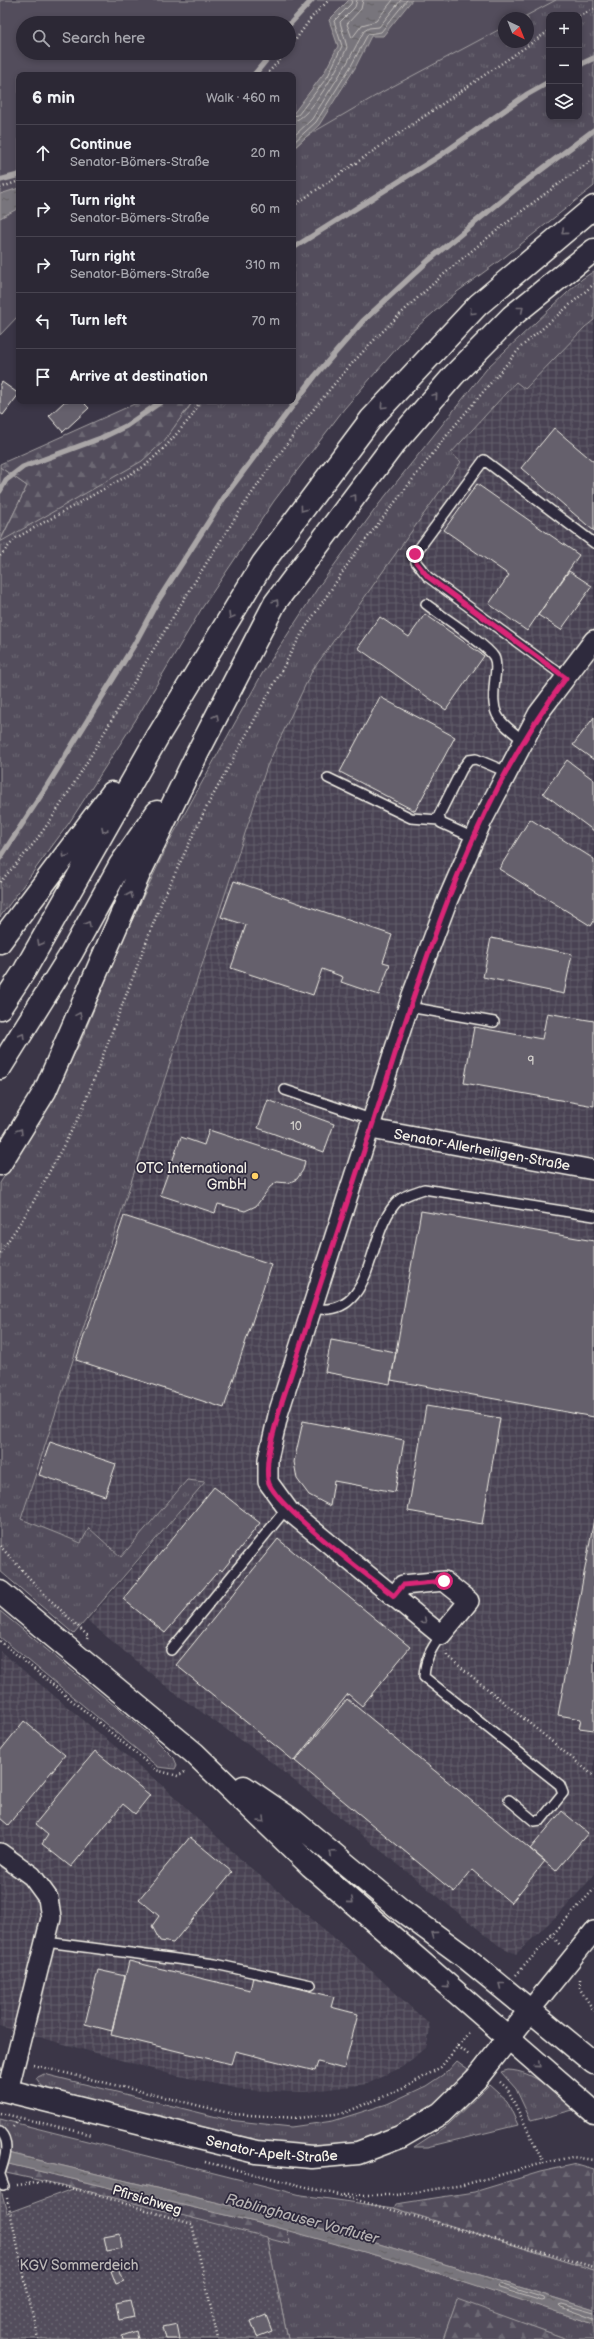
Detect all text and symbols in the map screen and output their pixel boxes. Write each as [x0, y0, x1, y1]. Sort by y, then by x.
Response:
north arrow [498, 12, 534, 48]
map controls [546, 12, 582, 120]
button: + [546, 12, 582, 48]
search box [16, 16, 296, 60]
icon: search [30, 27, 52, 49]
text: Search here [62, 29, 145, 48]
button: − [546, 48, 582, 84]
button: layers [546, 84, 582, 120]
text: 6 min [32, 88, 75, 108]
text: Walk · 460 m [206, 90, 280, 106]
text: Continue [70, 135, 132, 154]
icon: ahead [32, 142, 54, 164]
text: 20 m [250, 145, 280, 161]
text: Senator-Bömers-Straße [70, 154, 210, 170]
text: Turn right [70, 191, 135, 210]
icon: right [32, 198, 54, 220]
text: 60 m [250, 201, 280, 217]
text: Senator-Bömers-Straße [70, 210, 210, 226]
one-way arrow [562, 228, 569, 235]
text: Turn right [70, 247, 135, 266]
icon: right [32, 254, 54, 276]
text: 310 m [245, 257, 280, 273]
text: Senator-Bömers-Straße [70, 266, 210, 282]
one-way arrow [517, 306, 524, 313]
one-way arrow [470, 307, 477, 314]
icon: left [32, 310, 54, 332]
text: Turn left [70, 311, 127, 330]
text: 70 m [252, 313, 280, 329]
icon: arrive [32, 366, 54, 388]
text: Arrive at destination [70, 367, 208, 386]
one-way arrow [431, 394, 438, 401]
one-way arrow [380, 401, 388, 409]
one-way arrow [349, 495, 356, 502]
one-way arrow [301, 505, 308, 512]
route end [406, 545, 424, 563]
one-way arrow [272, 599, 279, 606]
one-way arrow [228, 612, 235, 619]
one-way arrow [212, 714, 219, 721]
one-way arrow [101, 826, 108, 833]
one-way arrow [63, 850, 70, 857]
one-way arrow [125, 892, 133, 900]
one-way arrow [83, 921, 91, 928]
one-way arrow [37, 939, 44, 947]
one-way arrow [74, 1011, 82, 1019]
one-way arrow [17, 1033, 24, 1040]
house number: 9 [528, 1054, 535, 1069]
house number: 10 [290, 1119, 302, 1134]
street label: Senator-Allerheiligen-Straße [393, 1125, 572, 1174]
one-way arrow [16, 1128, 23, 1135]
place label: OTC International GmbH [136, 1160, 247, 1193]
marker: OTC International GmbH [250, 1171, 260, 1181]
route start [435, 1572, 453, 1590]
one-way arrow [419, 1617, 427, 1624]
one-way arrow [257, 1815, 265, 1822]
one-way arrow [329, 1850, 336, 1857]
one-way arrow [346, 1897, 353, 1904]
one-way arrow [431, 1931, 438, 1938]
one-way arrow [442, 1981, 449, 1988]
one-way arrow [498, 1982, 505, 1989]
one-way arrow [533, 2060, 541, 2067]
street label: Senator-Apelt-Straße [204, 2131, 338, 2166]
street label: Pfirsichweg [110, 2181, 184, 2219]
water label: Rablinghauser Vorfluter [223, 2189, 382, 2249]
park label: KGV Sommerdeich [20, 2257, 139, 2274]

